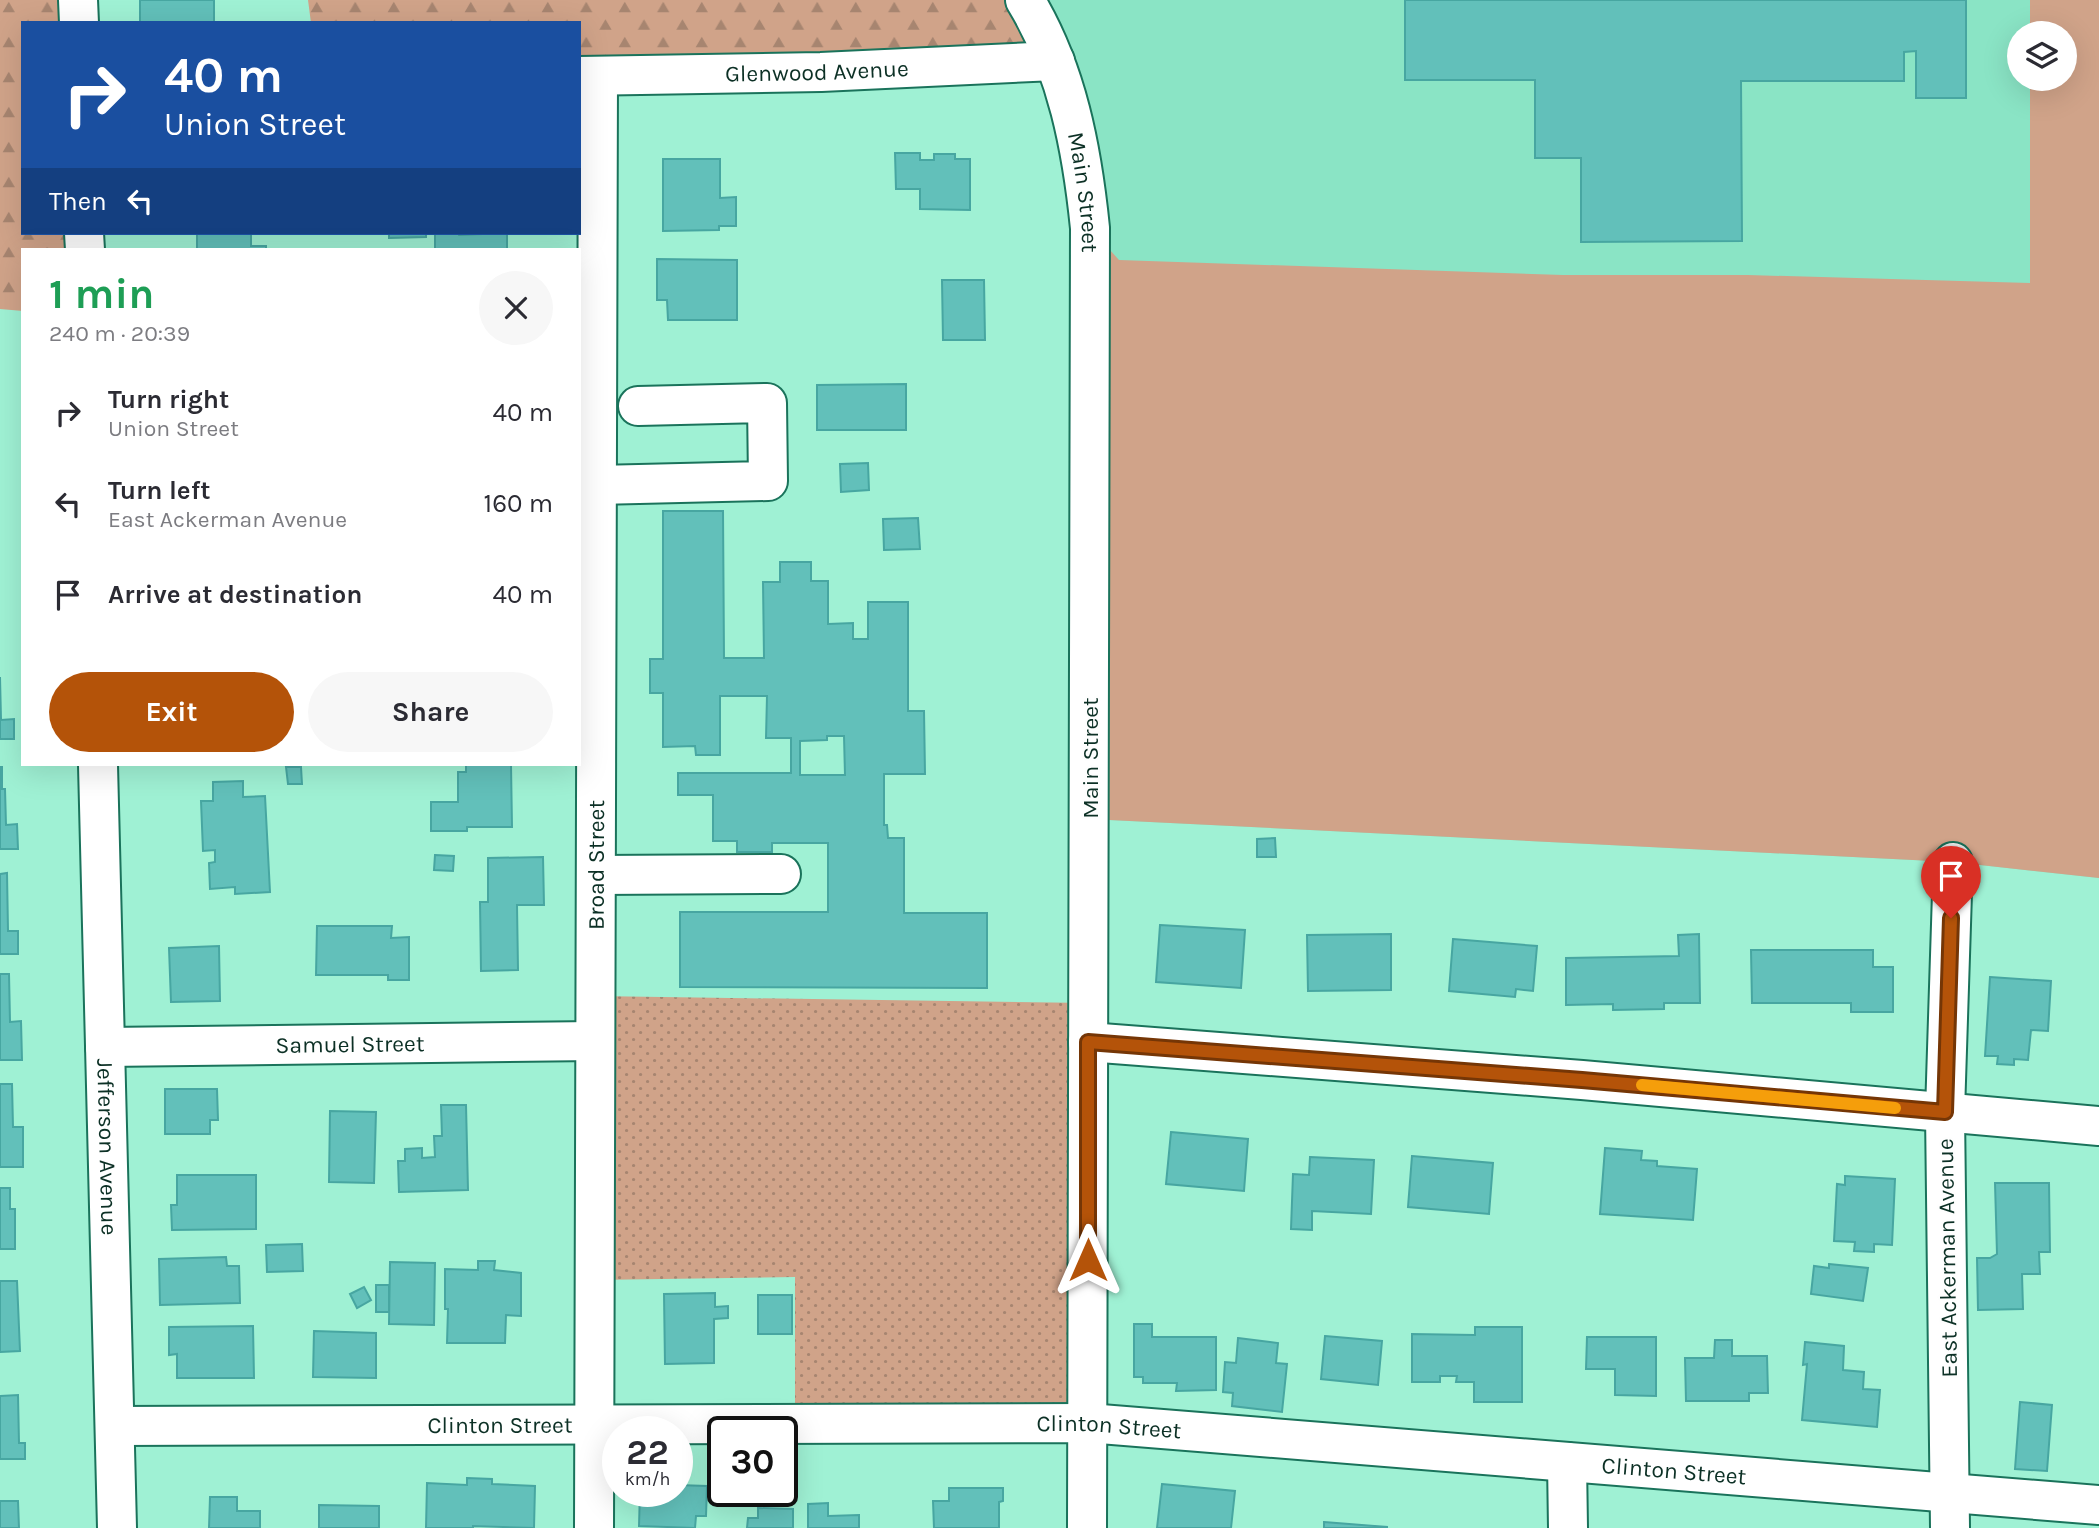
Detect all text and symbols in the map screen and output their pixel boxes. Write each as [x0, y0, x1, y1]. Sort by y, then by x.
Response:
map controls [2007, 21, 2077, 91]
button: layers [2007, 21, 2077, 91]
text: 40 m [164, 47, 283, 104]
icon: right [49, 49, 140, 140]
street label: Glenwood Avenue [725, 55, 909, 88]
text: Union Street [164, 106, 346, 143]
street label: Main Street [1062, 130, 1103, 253]
icon: left [121, 182, 159, 220]
text: Then [49, 186, 107, 217]
text: 1 min [49, 269, 154, 319]
button: close [479, 271, 553, 345]
text: 240 m · 20:39 [49, 320, 190, 347]
text: Turn right [108, 384, 229, 415]
icon: right [49, 394, 87, 432]
text: 40 m [493, 397, 553, 428]
text: Union Street [108, 415, 239, 442]
text: Turn left [108, 475, 210, 506]
icon: left [49, 485, 87, 523]
text: 160 m [484, 488, 553, 519]
text: East Ackerman Avenue [108, 506, 347, 533]
icon: arrive [49, 576, 87, 614]
text: Arrive at destination [108, 579, 362, 610]
text: 40 m [493, 579, 553, 610]
button: Exit [49, 672, 294, 752]
button: Share [308, 672, 553, 752]
street label: Main Street [1077, 697, 1104, 819]
street label: Broad Street [583, 800, 610, 930]
pin [1921, 846, 1981, 918]
icon: arrive [1932, 857, 1970, 895]
street label: Samuel Street [275, 1030, 425, 1059]
street label: Jefferson Avenue [91, 1058, 123, 1236]
street label: East Ackerman Avenue [1932, 1138, 1963, 1378]
position arrow [1051, 1223, 1125, 1297]
street label: Clinton Street [1036, 1410, 1183, 1445]
street label: Clinton Street [427, 1412, 573, 1439]
speed limit sign: 30 [707, 1416, 798, 1507]
text: 22 [626, 1432, 669, 1473]
street label: Clinton Street [1601, 1452, 1748, 1490]
text: km/h [625, 1468, 670, 1490]

